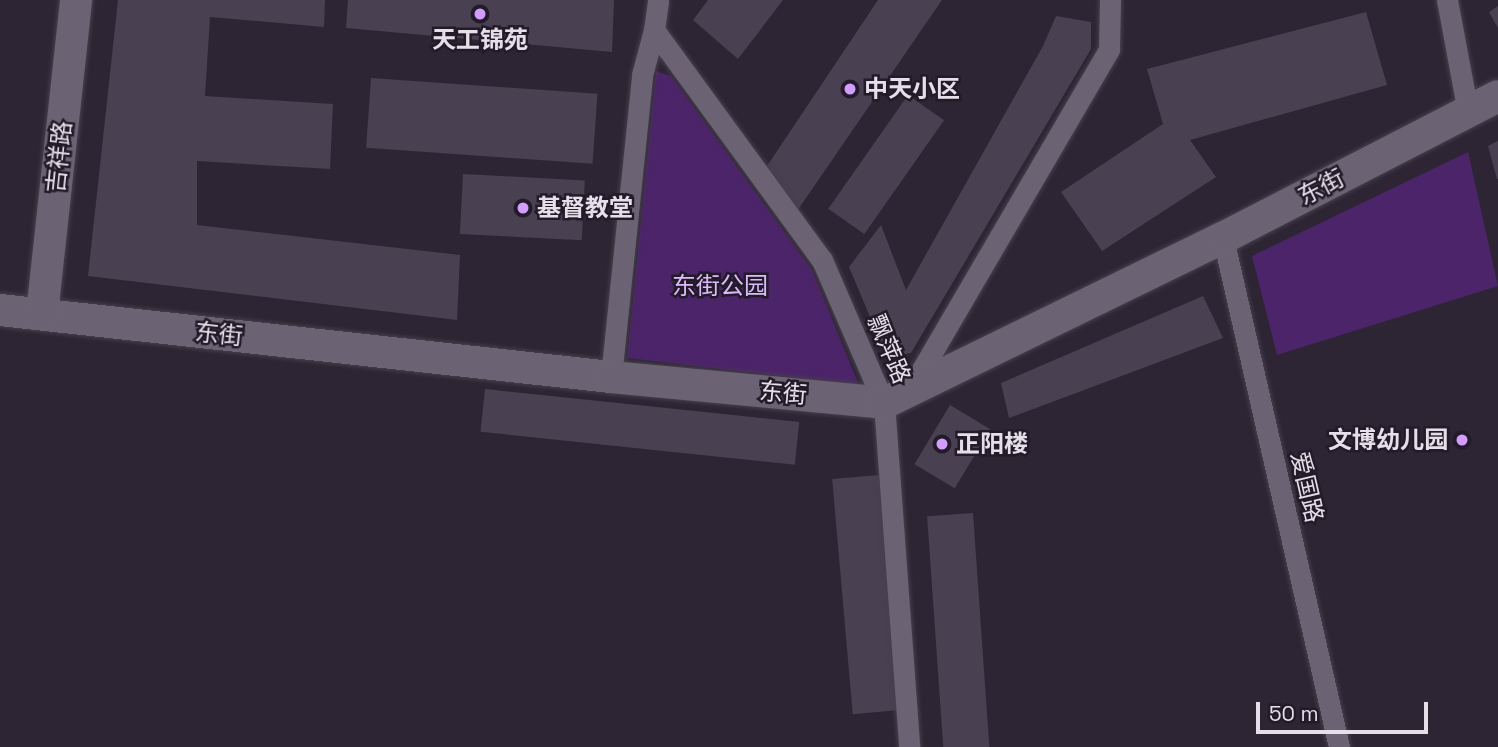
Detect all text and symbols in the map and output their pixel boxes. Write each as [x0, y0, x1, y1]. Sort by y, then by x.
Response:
marker: 天工锦苑 [472, 6, 488, 22]
place label: 天工锦苑 [432, 26, 528, 54]
place label: 中天小区 [864, 75, 960, 103]
marker: 中天小区 [842, 81, 858, 97]
street label: 吉祥路 [41, 120, 77, 194]
street label: 东街 [1293, 163, 1349, 211]
place label: 基督教堂 [537, 194, 633, 222]
marker: 基督教堂 [515, 200, 531, 216]
park label: 东街公园 [672, 272, 768, 300]
street label: 飘萍路 [862, 310, 916, 388]
street label: 东街 [194, 317, 244, 351]
street label: 东街 [758, 377, 808, 409]
place label: 文博幼儿园 [1328, 426, 1448, 454]
place label: 正阳楼 [956, 430, 1028, 458]
marker: 文博幼儿园 [1454, 432, 1470, 448]
marker: 正阳楼 [934, 436, 950, 452]
street label: 爱国路 [1285, 449, 1329, 525]
scale bar [1260, 688, 1432, 732]
text: 50 m [1269, 700, 1319, 727]

